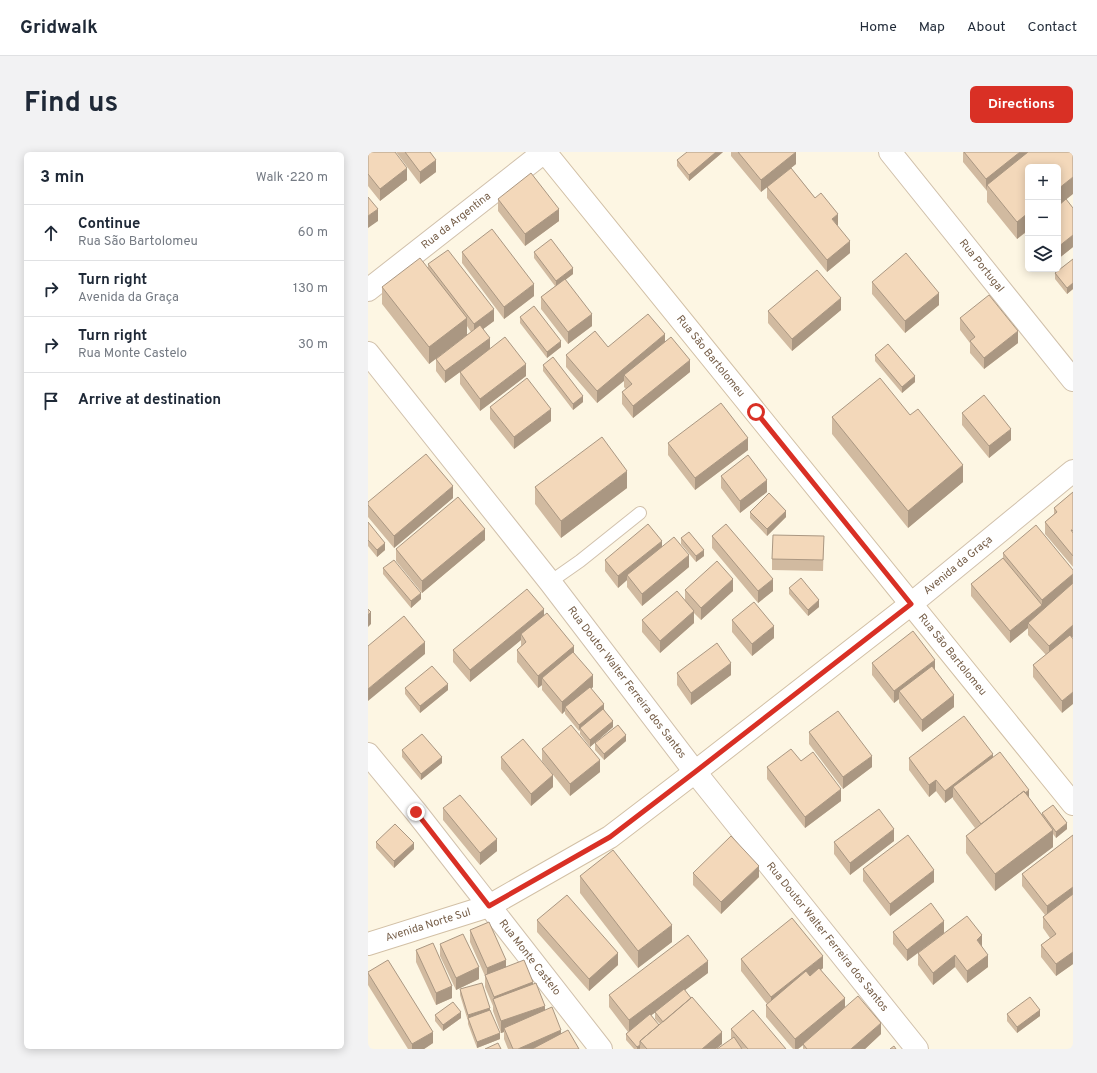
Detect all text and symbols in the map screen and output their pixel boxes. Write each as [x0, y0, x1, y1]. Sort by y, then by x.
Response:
text: Gridwalk [20, 16, 98, 40]
text: Home [860, 19, 897, 36]
text: Map [919, 19, 945, 36]
text: About [967, 19, 1006, 36]
text: Contact [1028, 19, 1077, 36]
text: Find us [24, 86, 118, 122]
button: Directions [970, 86, 1073, 123]
map controls [1025, 164, 1061, 272]
button: + [1025, 164, 1061, 200]
text: 3 min [40, 167, 84, 189]
text: Walk · 220 m [256, 170, 328, 186]
street label: Rua da Argentina [419, 189, 494, 252]
button: − [1025, 200, 1061, 236]
text: Continue [78, 215, 140, 234]
icon: ahead [40, 222, 62, 244]
text: 60 m [298, 225, 328, 241]
text: Rua São Bartolomeu [78, 234, 198, 250]
street label: Rua Portugal [956, 236, 1007, 295]
button: layers [1025, 236, 1061, 272]
text: Turn right [78, 271, 147, 290]
icon: right [40, 278, 62, 300]
text: 130 m [293, 281, 328, 297]
text: Avenida da Graça [78, 290, 179, 306]
street label: Rua São Bartolomeu [673, 313, 748, 400]
text: Turn right [78, 327, 147, 346]
icon: right [40, 334, 62, 356]
text: 30 m [298, 337, 328, 353]
text: Rua Monte Castelo [78, 346, 187, 362]
icon: arrive [40, 390, 62, 412]
text: Arrive at destination [78, 391, 221, 410]
route start [747, 403, 765, 421]
street label: Avenida da Graça [921, 533, 996, 598]
street label: Rua Doutor Walter Ferreira dos Santos [564, 604, 689, 761]
street label: Rua São Bartolomeu [915, 611, 990, 699]
route end [407, 803, 425, 821]
street label: Rua Doutor Walter Ferreira dos Santos [763, 859, 891, 1015]
street label: Avenida Norte Sul [384, 905, 473, 945]
street label: Rua Monte Castelo [496, 917, 564, 998]

